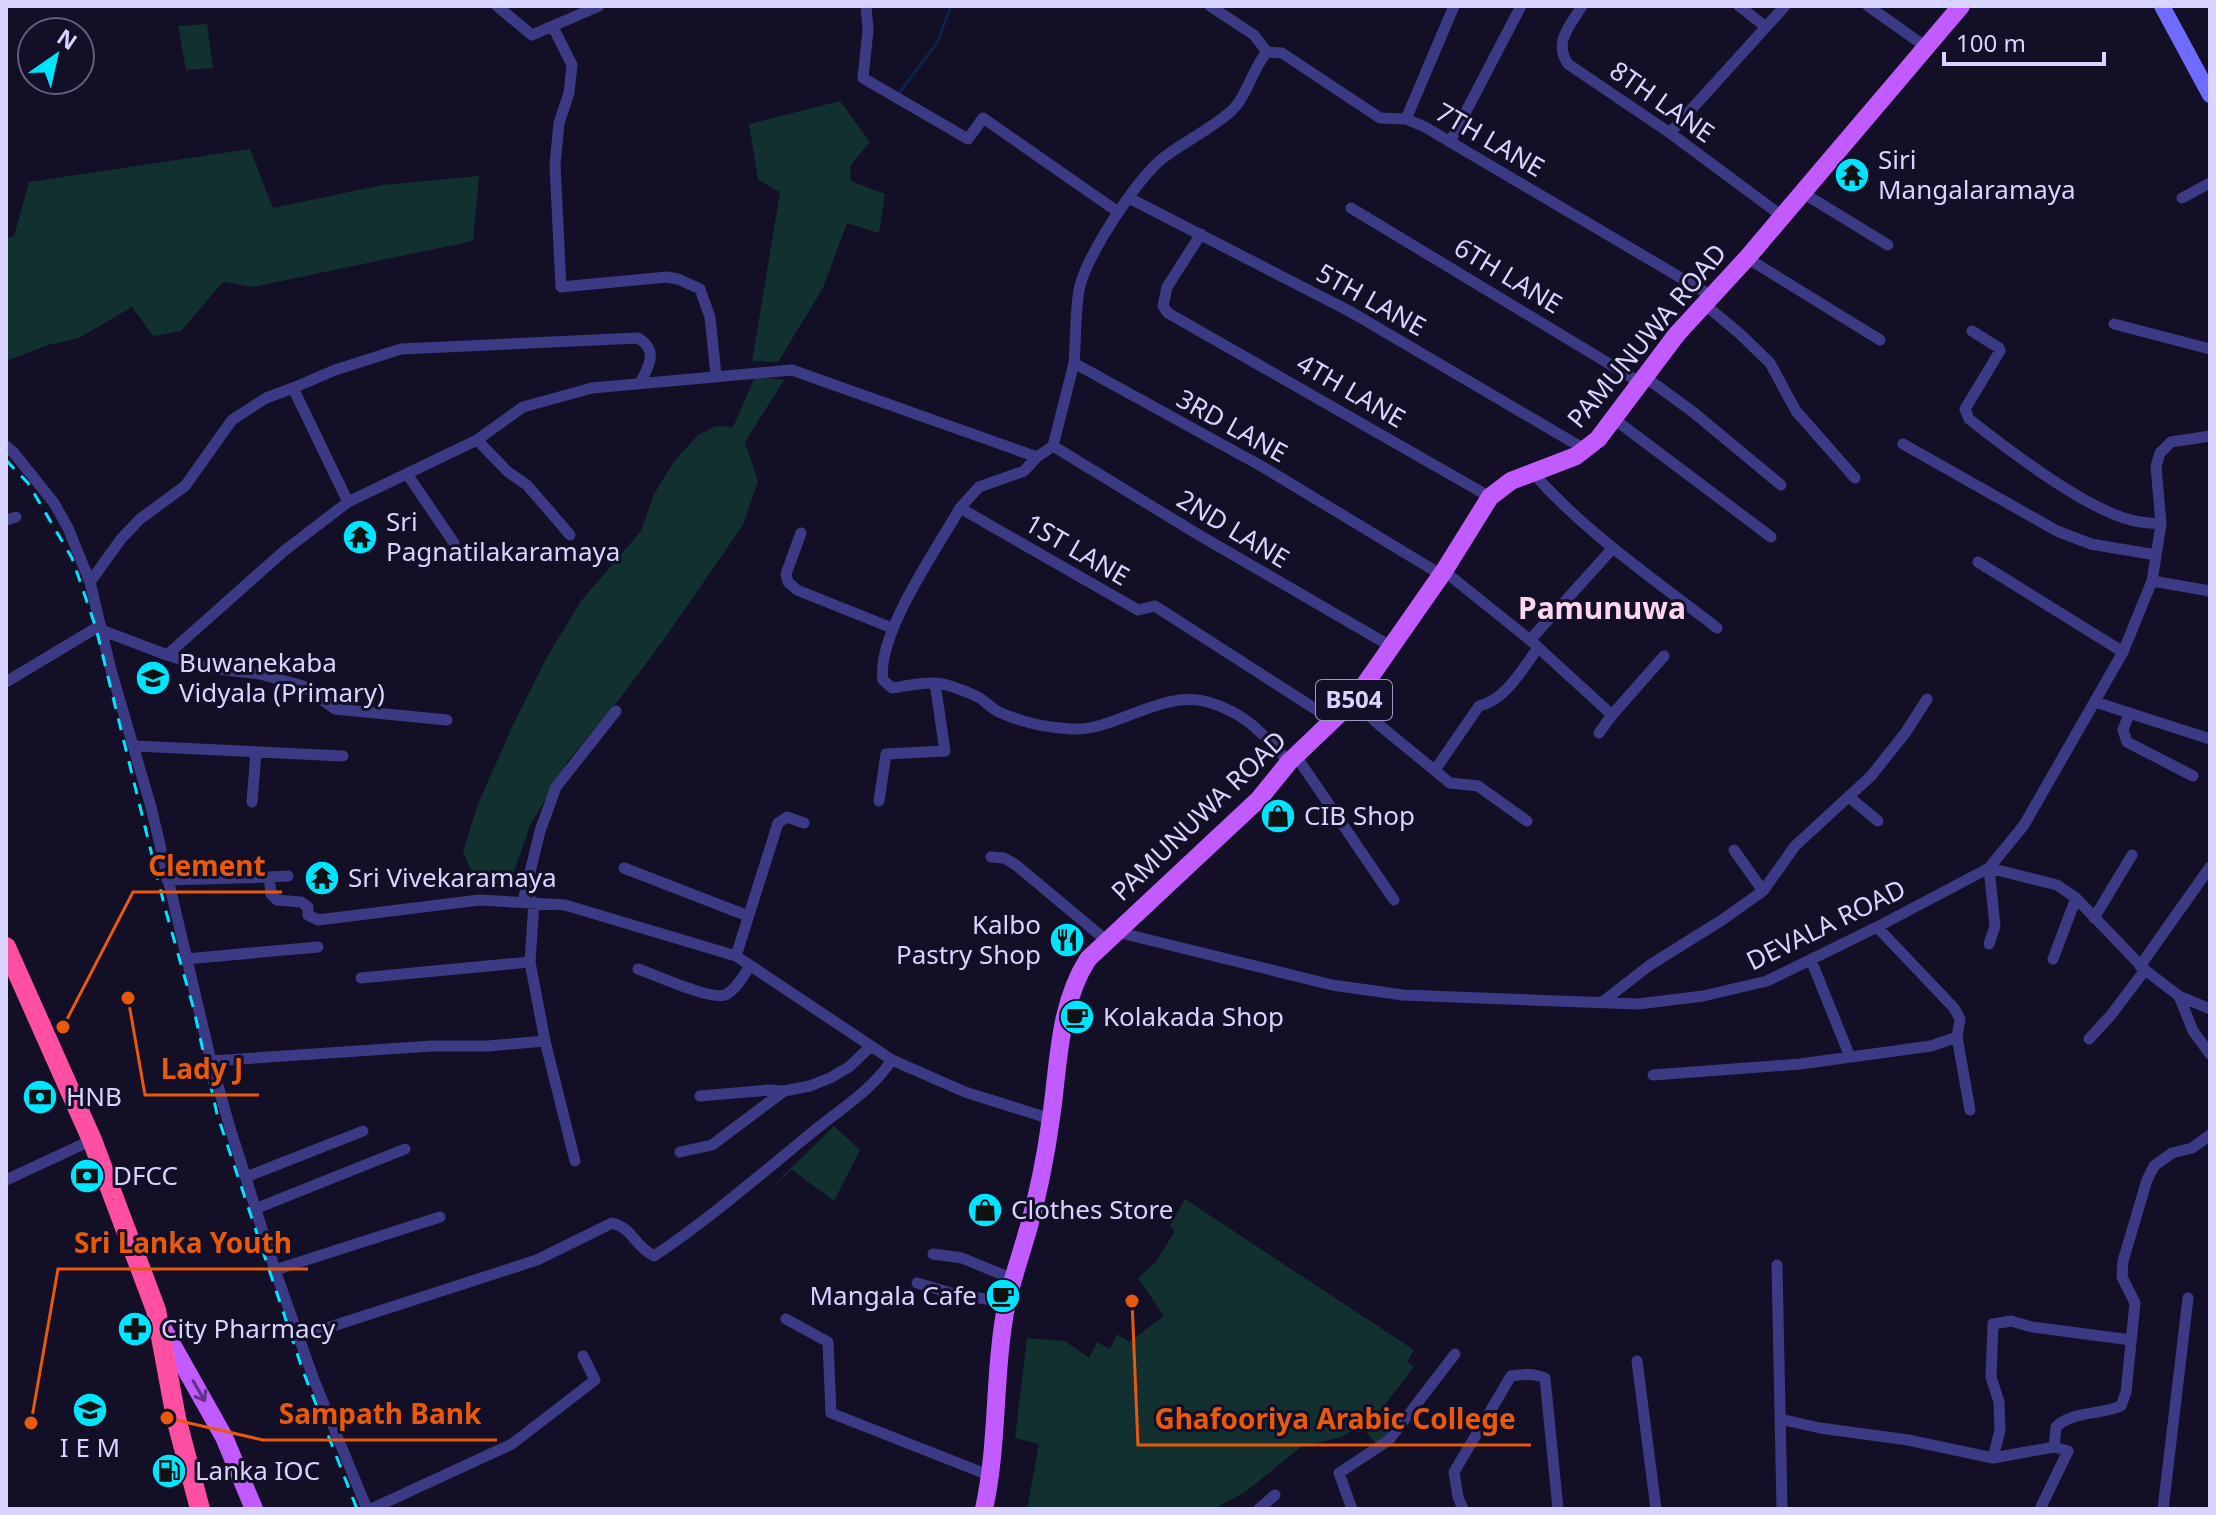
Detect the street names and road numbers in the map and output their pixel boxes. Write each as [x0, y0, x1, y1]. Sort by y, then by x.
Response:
street label: 8TH LANE [1603, 52, 1722, 150]
street label: 7TH LANE [1430, 94, 1551, 185]
street label: 6TH LANE [1448, 229, 1569, 321]
street label: PAMUNUWA ROAD [1558, 236, 1734, 435]
street label: 5TH LANE [1310, 254, 1433, 344]
street label: 4TH LANE [1291, 345, 1412, 436]
street label: 3RD LANE [1171, 380, 1294, 470]
street label: 2ND LANE [1171, 481, 1296, 576]
street label: 1ST LANE [1019, 505, 1136, 593]
road number: B504 [1316, 680, 1392, 720]
street label: PAMUNUWA ROAD [1103, 722, 1294, 908]
street label: DEVALA ROAD [1740, 870, 1911, 978]

